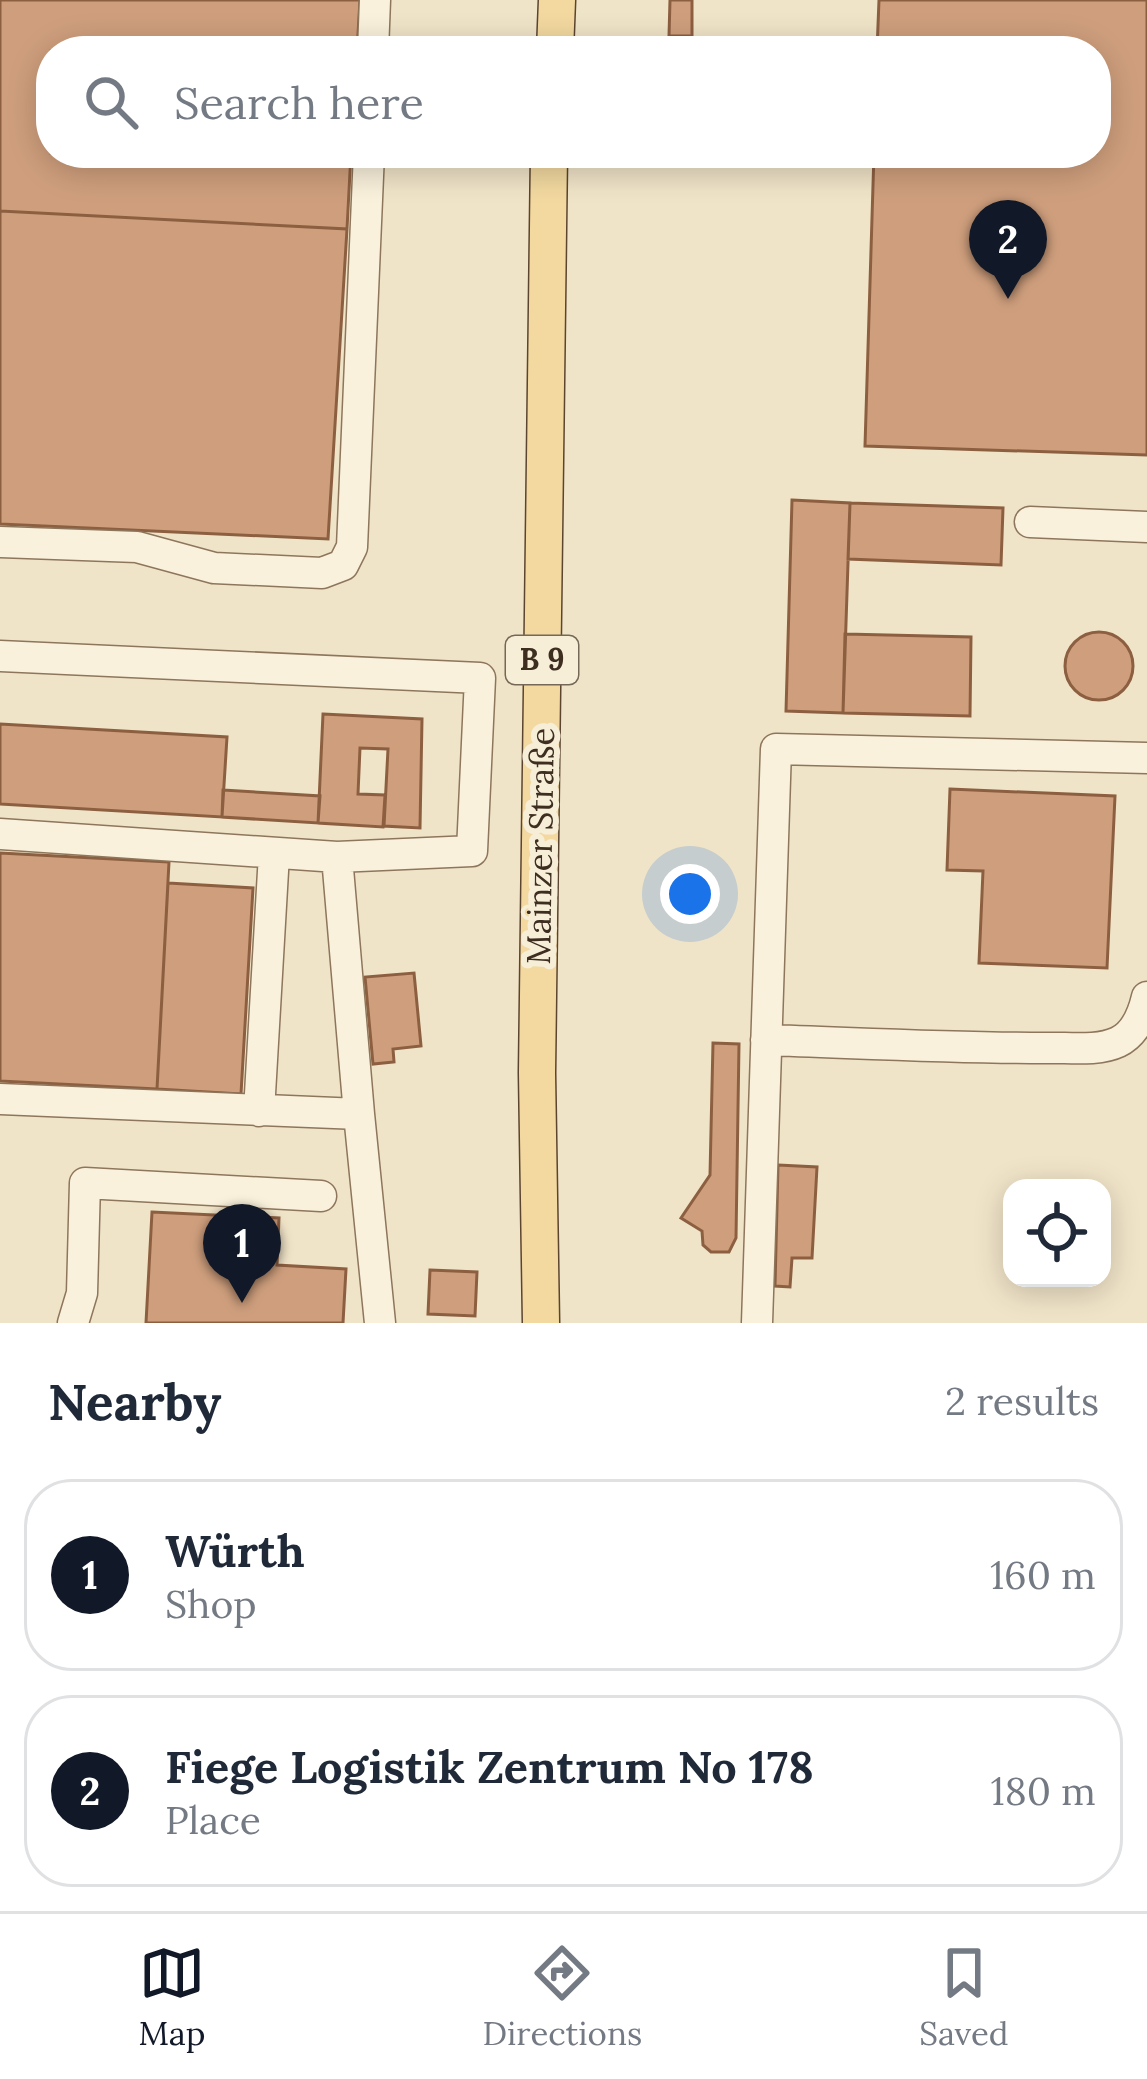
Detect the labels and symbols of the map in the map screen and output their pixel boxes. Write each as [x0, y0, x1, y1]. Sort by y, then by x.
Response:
pin: 2 [969, 200, 1047, 299]
road number: B 9 [506, 636, 578, 684]
street label: Mainzer Straße [517, 727, 563, 965]
your location [660, 864, 720, 924]
pin: 1 [203, 1204, 281, 1303]

